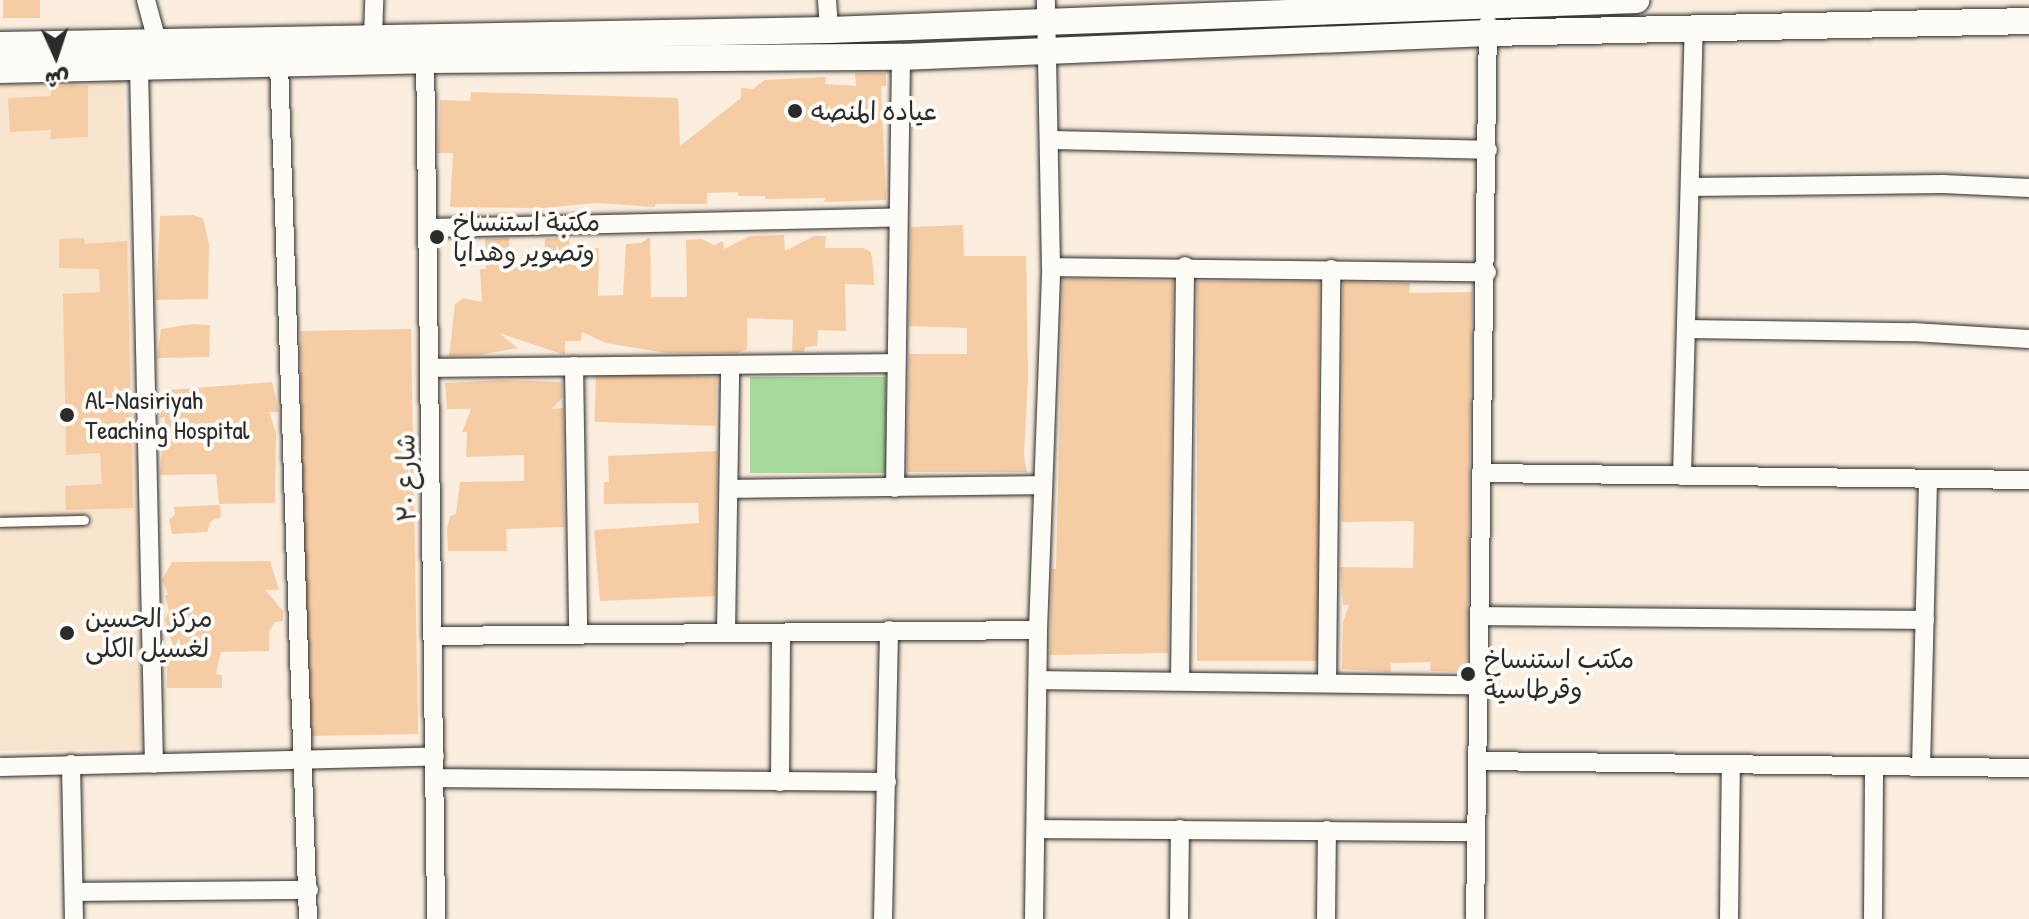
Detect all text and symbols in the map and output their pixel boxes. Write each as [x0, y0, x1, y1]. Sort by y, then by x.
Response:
north arrow [16, 16, 96, 96]
text: ش [44, 64, 70, 96]
place label: عياده المنصه [811, 95, 937, 127]
marker: عياده المنصه [786, 102, 804, 120]
place label: مكتبة استنساخ وتصوير وهدايا [453, 206, 600, 268]
marker: مكتبة استنساخ وتصوير وهدايا [428, 228, 446, 246]
place label: Al-Nasiriyah Teaching Hospital [85, 384, 250, 446]
marker: Al-Nasiriyah Teaching Hospital [56, 404, 78, 426]
street label: شارع ٣٠ [390, 434, 422, 522]
place label: مركز الحسين لغسيل الكلى [85, 602, 213, 664]
marker: مركز الحسين لغسيل الكلى [56, 622, 78, 644]
place label: مكتب استنساخ وقرطاسية [1484, 643, 1634, 704]
marker: مكتب استنساخ وقرطاسية [1459, 665, 1477, 683]

